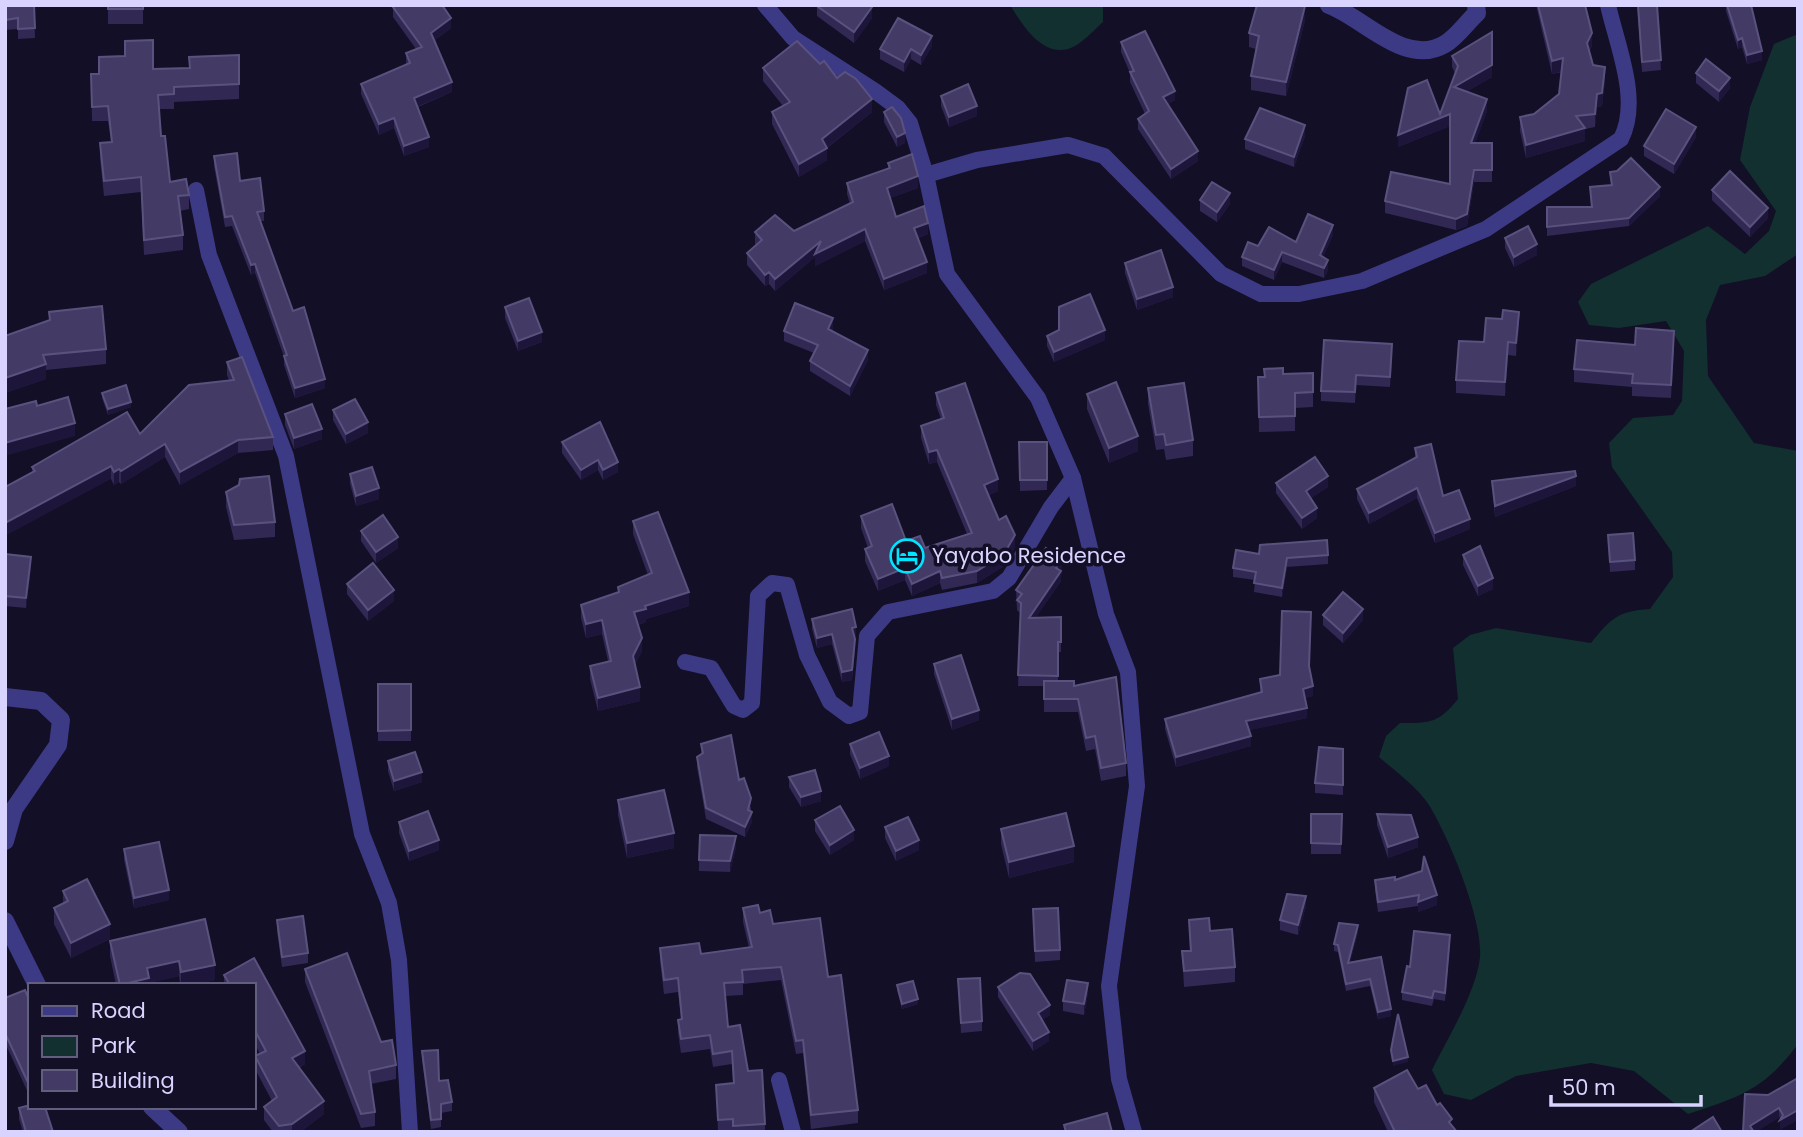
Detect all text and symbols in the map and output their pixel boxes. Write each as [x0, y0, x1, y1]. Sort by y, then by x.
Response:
hotel icon: Yayabo Residence [888, 537, 926, 575]
place label: Yayabo Residence [932, 541, 1126, 570]
legend [28, 983, 256, 1109]
text: Road [91, 996, 146, 1025]
text: Park [91, 1031, 136, 1060]
scale bar [1551, 1064, 1702, 1108]
text: Building [91, 1066, 175, 1095]
text: 50 m [1562, 1073, 1616, 1102]

